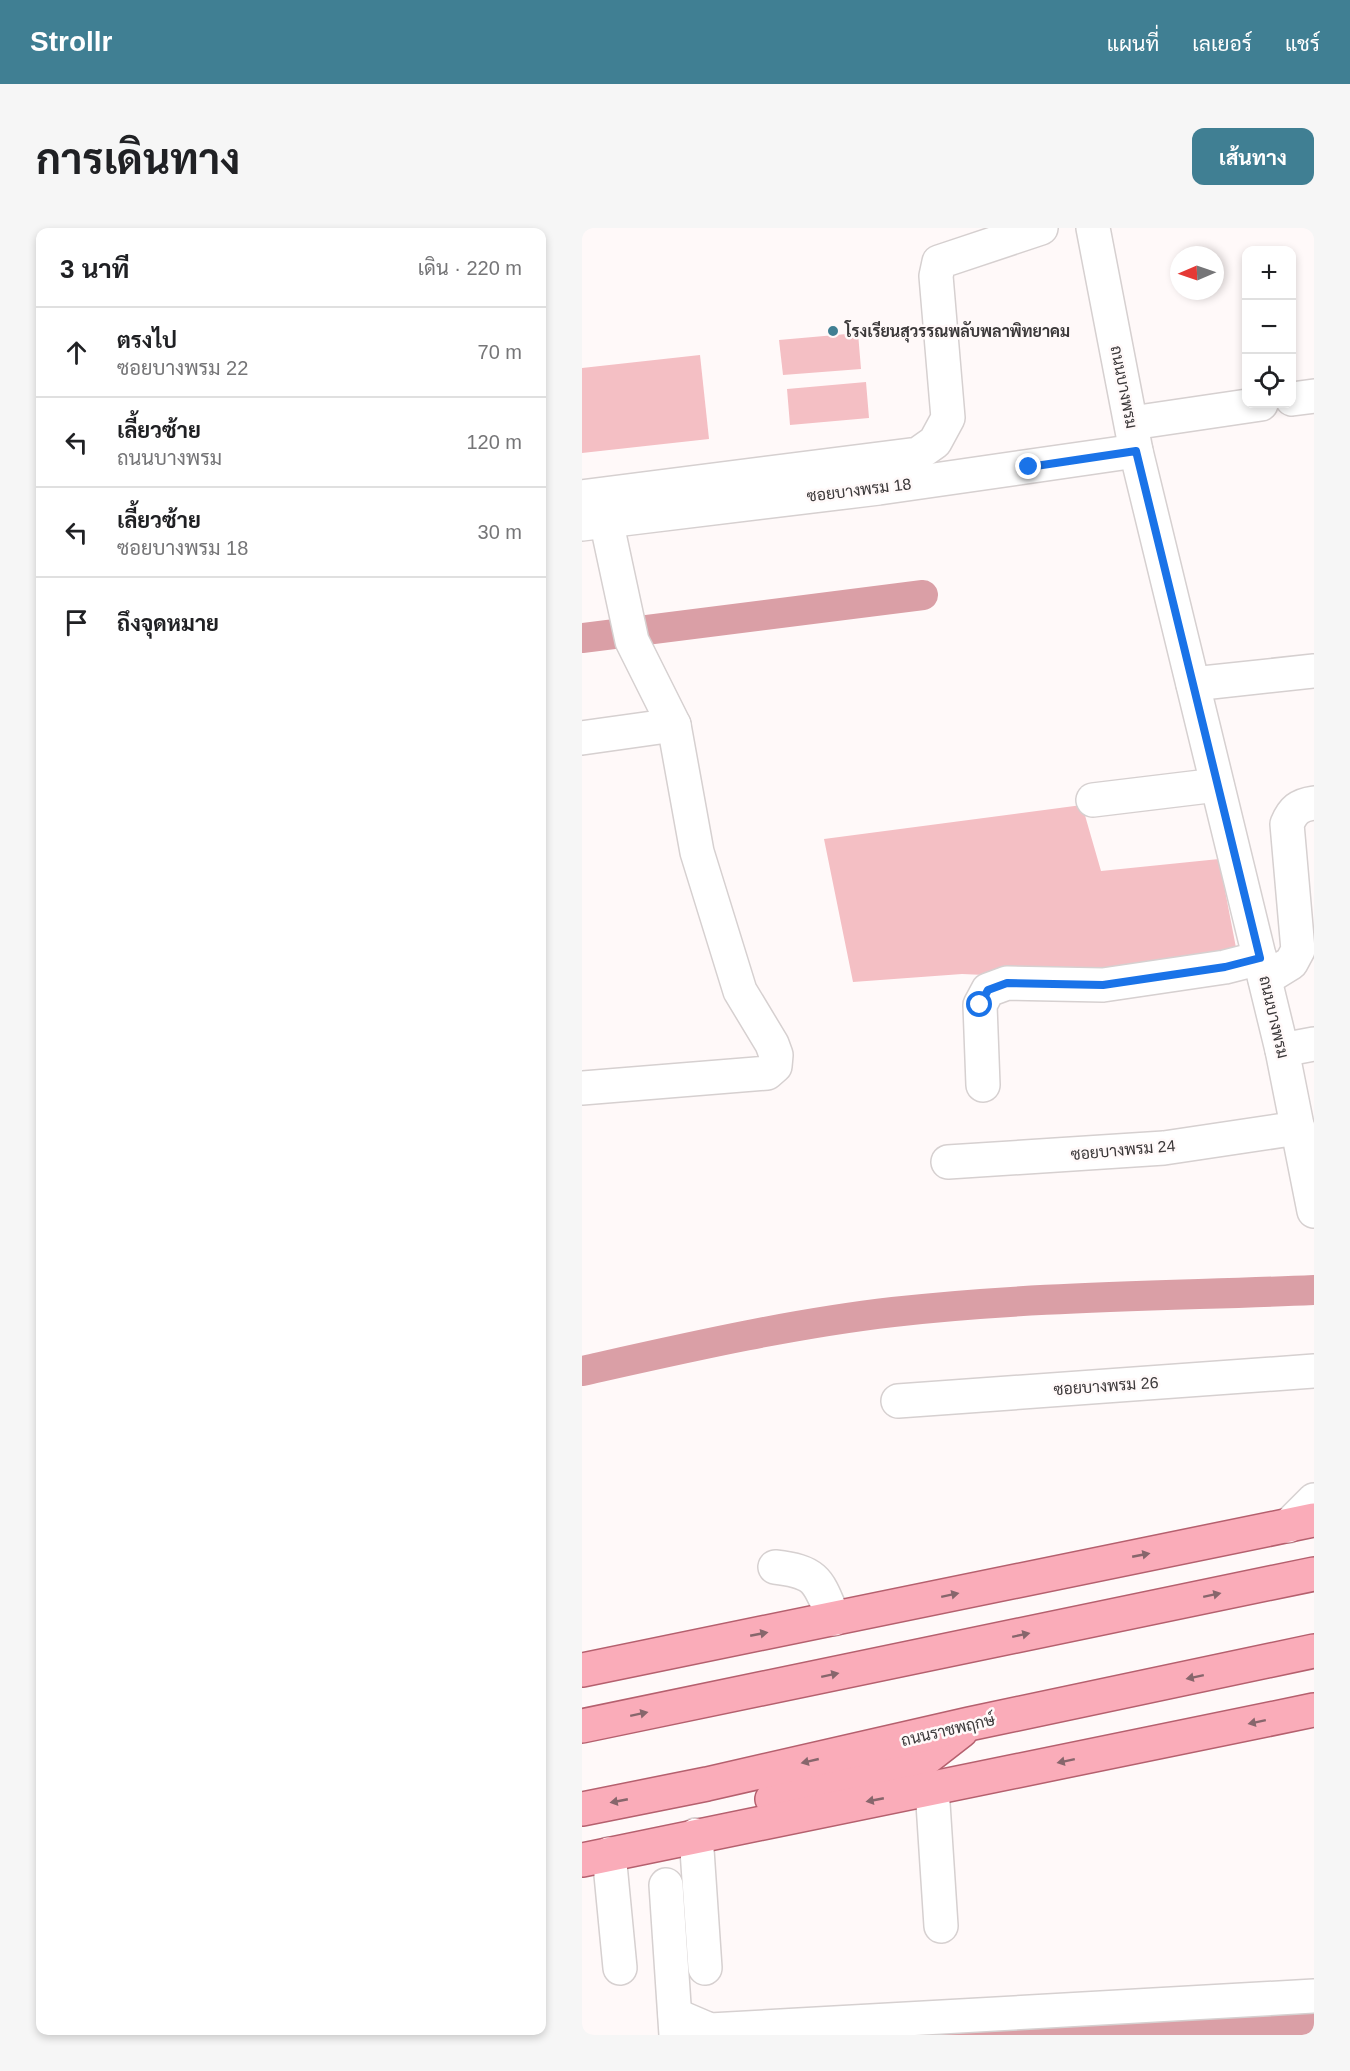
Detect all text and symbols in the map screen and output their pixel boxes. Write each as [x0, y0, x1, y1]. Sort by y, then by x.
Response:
text: Strollr [30, 26, 112, 57]
text: แผนที่ [1107, 32, 1159, 55]
text: เลเยอร์ [1192, 32, 1252, 55]
text: แชร์ [1285, 32, 1320, 55]
button: เส้นทาง [1192, 128, 1314, 185]
text: การเดินทาง [36, 136, 240, 183]
north arrow [1170, 246, 1224, 300]
map controls [1242, 246, 1296, 408]
button: + [1242, 246, 1296, 300]
text: 3 นาที [60, 254, 129, 284]
text: เดิน · 220 m [418, 257, 522, 279]
button: − [1242, 300, 1296, 354]
place label: โรงเรียนสุวรรณพลับพลาพิทยาคม [844, 320, 1070, 343]
marker: โรงเรียนสุวรรณพลับพลาพิทยาคม [826, 324, 840, 338]
text: ตรงไป [117, 328, 177, 353]
icon: ahead [60, 336, 93, 369]
text: 70 m [478, 341, 522, 363]
street label: ถนนบางพรม [1108, 344, 1140, 430]
button: locate [1242, 354, 1296, 408]
text: ซอยบางพรม 22 [117, 357, 248, 379]
text: เลี้ยวซ้าย [117, 418, 201, 443]
icon: left [60, 426, 93, 459]
text: 120 m [466, 431, 522, 453]
text: ถนนบางพรม [117, 447, 222, 469]
route end [1015, 453, 1041, 479]
street label: ซอยบางพรม 18 [806, 475, 912, 505]
text: เลี้ยวซ้าย [117, 508, 201, 533]
icon: left [60, 516, 93, 549]
text: 30 m [478, 521, 522, 543]
text: ซอยบางพรม 18 [117, 537, 248, 559]
icon: arrive [60, 606, 93, 639]
text: ถึงจุดหมาย [117, 611, 219, 636]
street label: ถนนบางพรม [1256, 974, 1292, 1060]
route start [966, 991, 992, 1017]
street label: ซอยบางพรม 24 [1070, 1137, 1176, 1163]
street label: ซอยบางพรม 26 [1053, 1374, 1159, 1398]
one-way arrow [1131, 1550, 1150, 1559]
one-way arrow [941, 1589, 959, 1599]
one-way arrow [1203, 1590, 1222, 1599]
one-way arrow [750, 1629, 769, 1638]
one-way arrow [1012, 1630, 1031, 1639]
one-way arrow [821, 1669, 839, 1679]
one-way arrow [1186, 1672, 1204, 1682]
street label: ถนนราชพฤกษ์ [899, 1707, 997, 1750]
one-way arrow [630, 1709, 649, 1718]
one-way arrow [1247, 1718, 1266, 1727]
one-way arrow [800, 1756, 819, 1766]
one-way arrow [1056, 1757, 1075, 1766]
one-way arrow [865, 1796, 884, 1805]
one-way arrow [609, 1797, 628, 1806]

